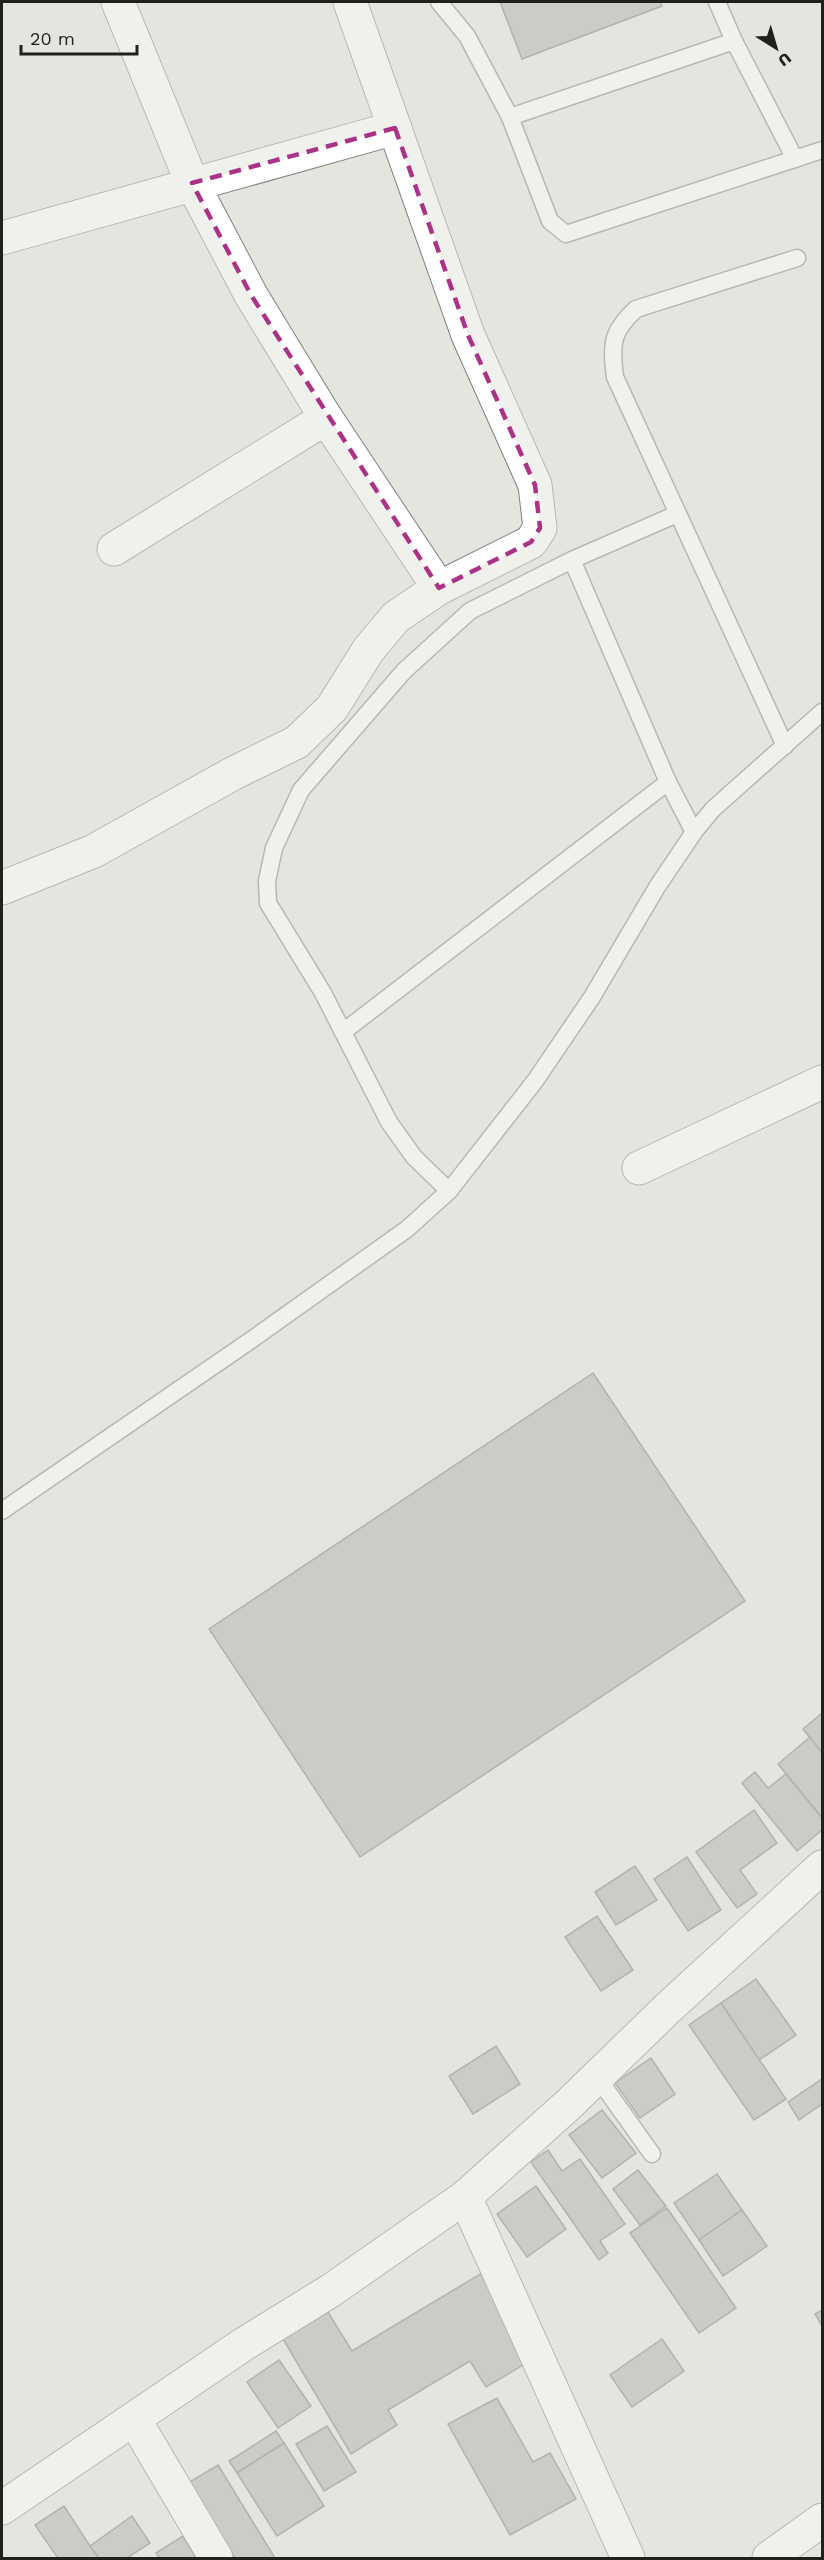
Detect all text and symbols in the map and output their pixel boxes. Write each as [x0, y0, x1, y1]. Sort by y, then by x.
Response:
scale bar [21, 18, 136, 56]
north arrow [746, 18, 806, 78]
text: 20 m [30, 28, 75, 49]
text: U [774, 49, 795, 71]

